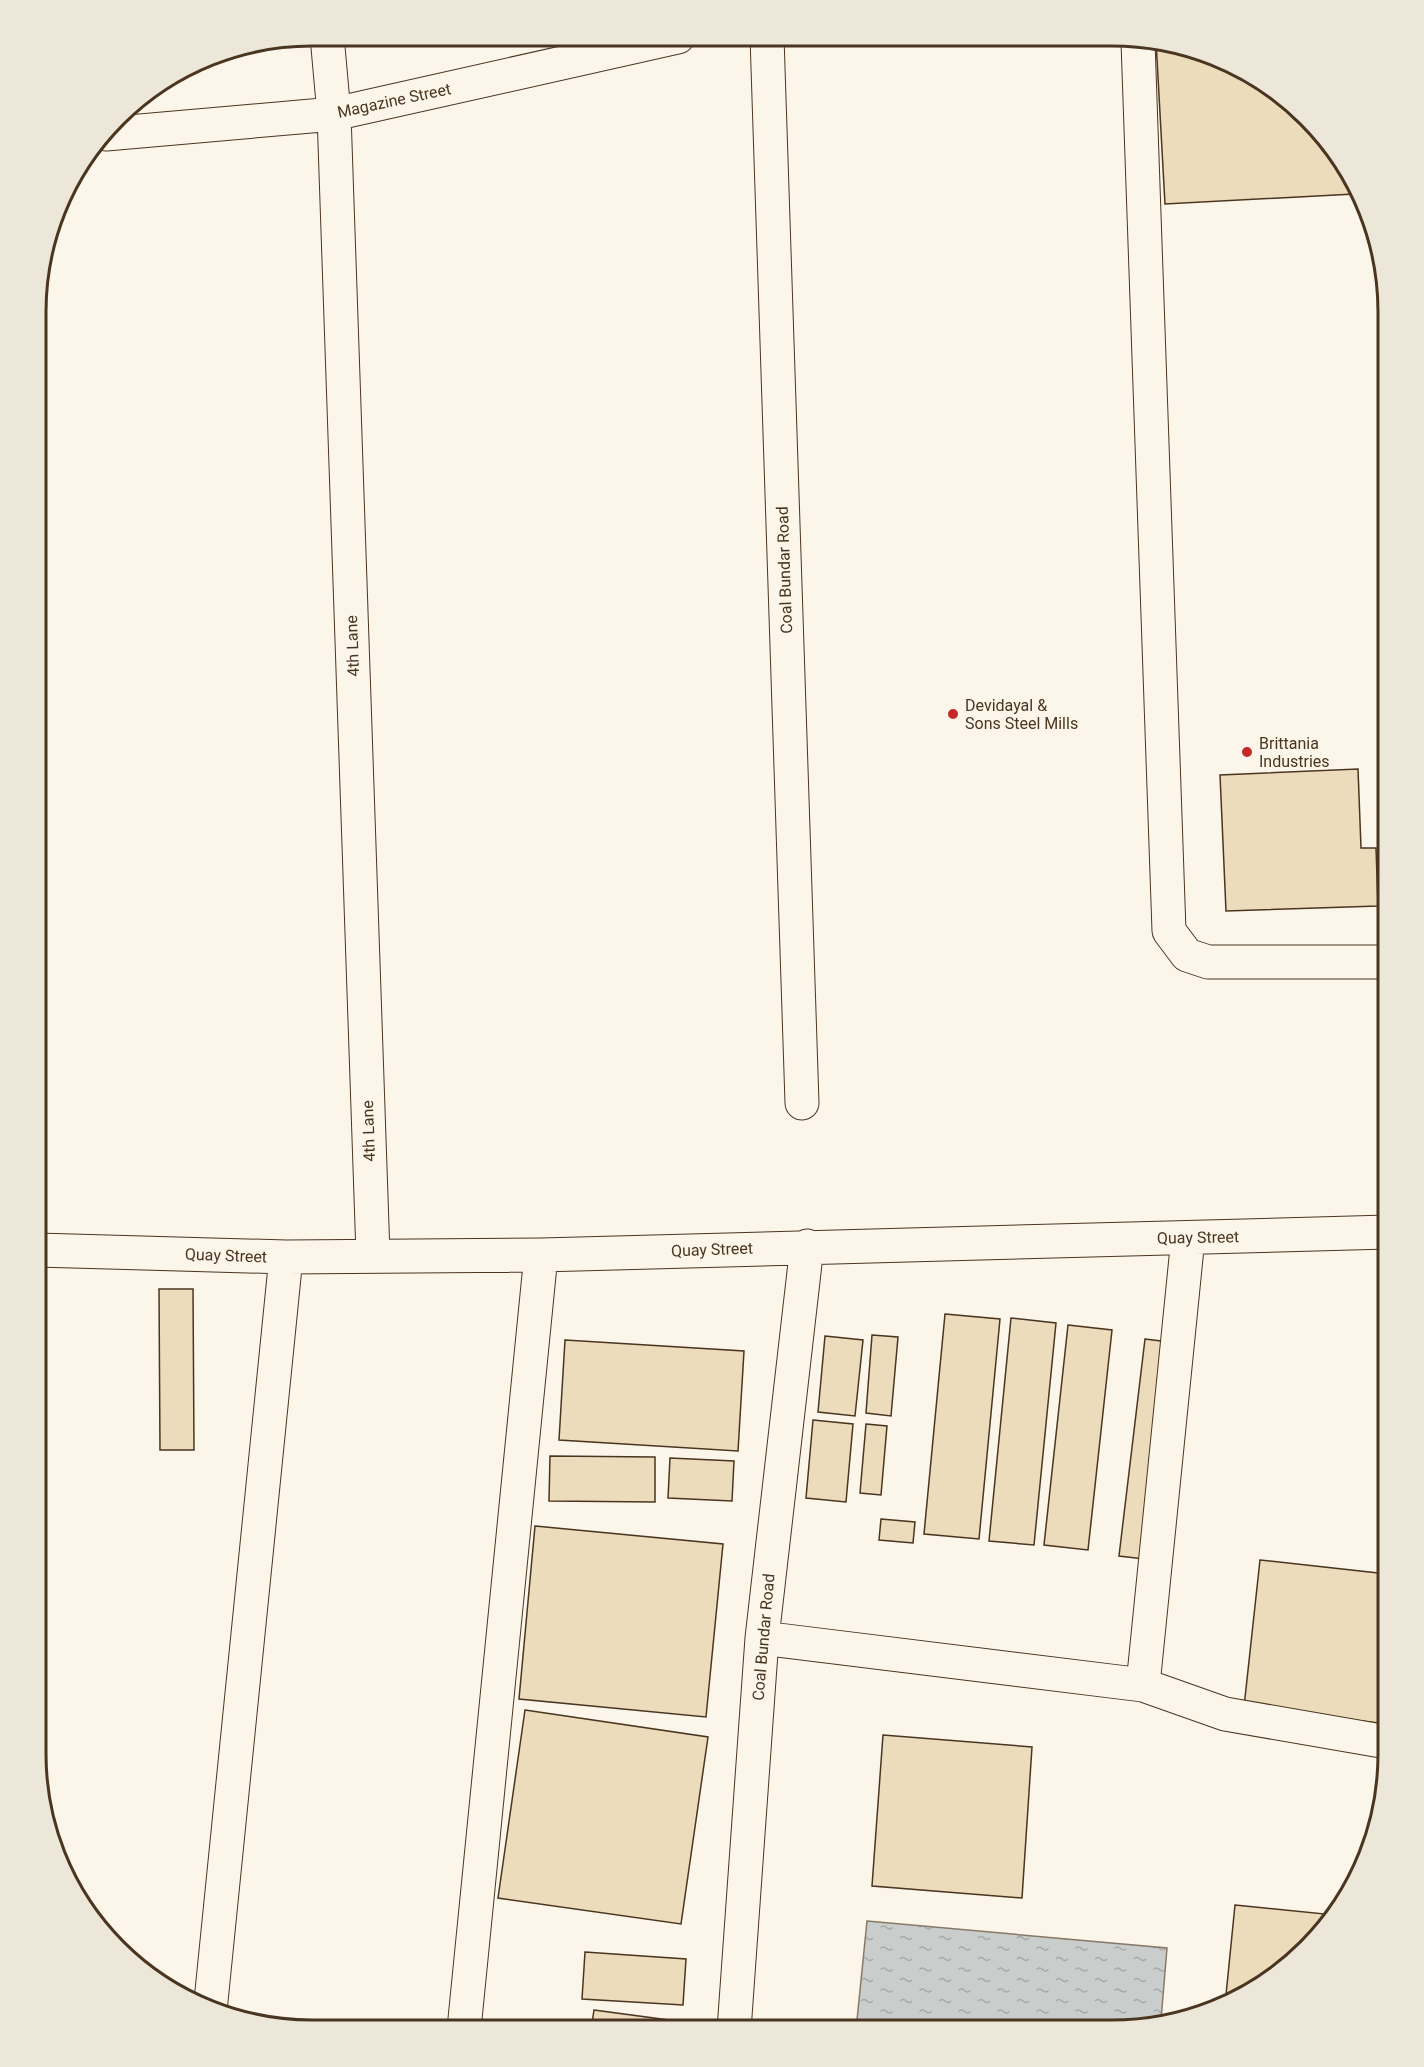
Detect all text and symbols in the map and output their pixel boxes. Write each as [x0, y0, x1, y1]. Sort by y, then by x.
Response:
street label: Magazine Street [336, 79, 453, 122]
street label: Coal Bundar Road [773, 506, 796, 634]
street label: 4th Lane [342, 615, 363, 677]
place label: Devidayal & Sons Steel Mills [965, 696, 1078, 733]
marker: Devidayal & Sons Steel Mills [946, 707, 960, 721]
place label: Brittania Industries [1259, 734, 1330, 771]
marker: Brittania Industries [1240, 745, 1254, 759]
street label: 4th Lane [358, 1100, 379, 1162]
street label: Quay Street [1157, 1227, 1239, 1248]
street label: Quay Street [671, 1239, 753, 1260]
street label: Quay Street [185, 1245, 267, 1266]
street label: Coal Bundar Road [748, 1573, 779, 1701]

